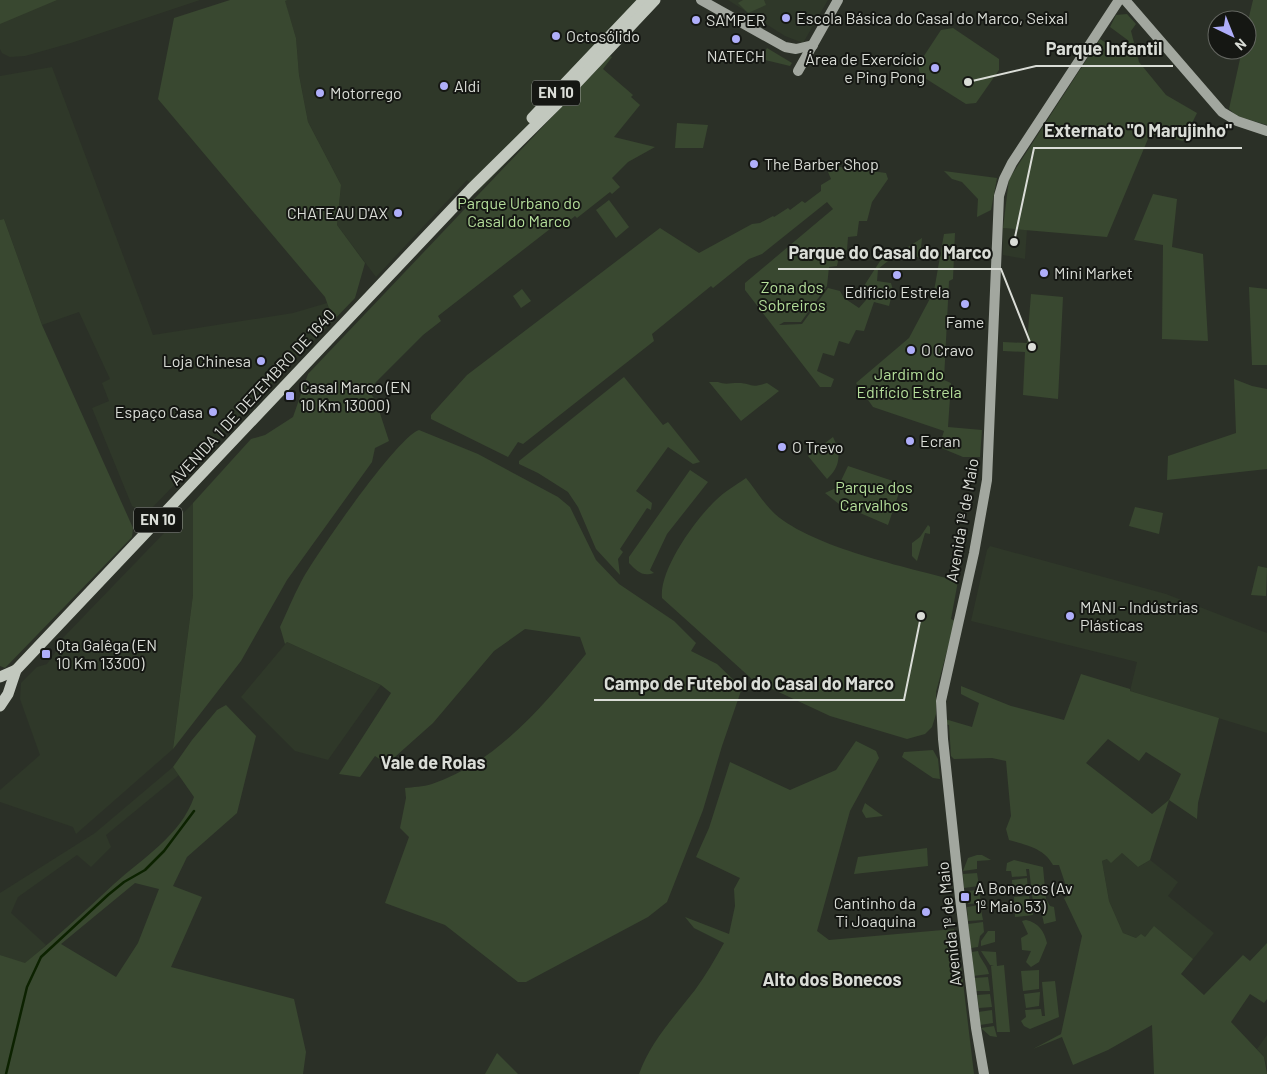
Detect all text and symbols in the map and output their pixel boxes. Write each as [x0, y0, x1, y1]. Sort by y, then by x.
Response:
place label: Escola Básica do Casal do Marco, Seixal [796, 8, 1068, 27]
place label: SAMPER [706, 10, 766, 29]
north arrow [1207, 10, 1257, 60]
marker: Escola Básica do Casal do Marco, Seixal [780, 12, 792, 24]
marker: SAMPER [690, 14, 702, 26]
place label: Octosólido [566, 26, 640, 45]
marker: Octosólido [550, 30, 562, 42]
marker: NATECH [730, 33, 742, 45]
callout: Parque Infantil [1036, 33, 1173, 66]
text: N [1232, 35, 1250, 54]
text: Parque Infantil [1046, 37, 1162, 59]
place label: NATECH [707, 46, 765, 65]
place label: Área de Exercício e Ping Pong [805, 49, 925, 86]
marker: Área de Exercício e Ping Pong [929, 62, 941, 74]
place label: Aldi [454, 76, 480, 95]
marker: Aldi [438, 80, 450, 92]
road number: EN 10 [532, 80, 580, 106]
place label: Motorrego [330, 83, 402, 102]
marker: Motorrego [314, 87, 326, 99]
callout: Externato "O Marujinho" [1034, 115, 1242, 148]
text: Externato "O Marujinho" [1044, 119, 1233, 141]
place label: The Barber Shop [764, 154, 879, 173]
marker: The Barber Shop [748, 158, 760, 170]
park label: Parque Urbano do Casal do Marco [457, 193, 581, 230]
place label: CHATEAU D'AX [287, 203, 388, 222]
marker: CHATEAU D'AX [392, 207, 404, 219]
callout: Parque do Casal do Marco [778, 236, 1001, 269]
text: Parque do Casal do Marco [788, 241, 992, 263]
place label: Mini Market [1054, 263, 1133, 282]
marker: Mini Market [1038, 267, 1050, 279]
marker: Edifício Estrela [891, 269, 903, 281]
park label: Zona dos Sobreiros [758, 277, 826, 314]
place label: Edifício Estrela [844, 282, 950, 301]
marker: Fame [959, 298, 971, 310]
street label: AVENIDA 1 DE DEZEMBRO DE 1640 [165, 305, 338, 489]
place label: Fame [946, 312, 984, 331]
place label: O Cravo [921, 340, 974, 359]
marker: O Cravo [905, 344, 917, 356]
place label: Loja Chinesa [163, 351, 251, 370]
marker: Loja Chinesa [255, 355, 267, 367]
park label: Jardim do Edifício Estrela [856, 364, 962, 401]
place label: Casal Marco (EN 10 Km 13000) [300, 377, 411, 414]
marker: Casal Marco (EN 10 Km 13000) [284, 390, 296, 402]
place label: Espaço Casa [115, 402, 203, 421]
marker: Espaço Casa [207, 406, 219, 418]
place label: Ecran [920, 431, 961, 450]
marker: Ecran [904, 435, 916, 447]
place label: O Trevo [792, 437, 844, 456]
marker: O Trevo [776, 441, 788, 453]
street label: Avenida 1º de Maio [941, 457, 982, 583]
park label: Parque dos Carvalhos [835, 477, 913, 514]
road number: EN 10 [134, 508, 182, 532]
place label: MANI - Indústrias Plásticas [1080, 597, 1198, 634]
marker: MANI - Indústrias Plásticas [1064, 610, 1076, 622]
place label: Qta Galêga (EN 10 Km 13300) [56, 635, 157, 672]
marker: Qta Galêga (EN 10 Km 13300) [40, 648, 52, 660]
callout: Campo de Futebol do Casal do Marco [594, 667, 904, 700]
text: Campo de Futebol do Casal do Marco [604, 672, 894, 694]
district label: Vale de Rolas [381, 751, 485, 773]
street label: Avenida 1º de Maio [933, 861, 964, 987]
place label: A Bonecos (Av 1º Maio 53) [975, 878, 1073, 915]
marker: A Bonecos (Av 1º Maio 53) [959, 891, 971, 903]
place label: Cantinho da Ti Joaquina [834, 893, 916, 930]
marker: Cantinho da Ti Joaquina [920, 906, 932, 918]
district label: Alto dos Bonecos [762, 968, 902, 990]

